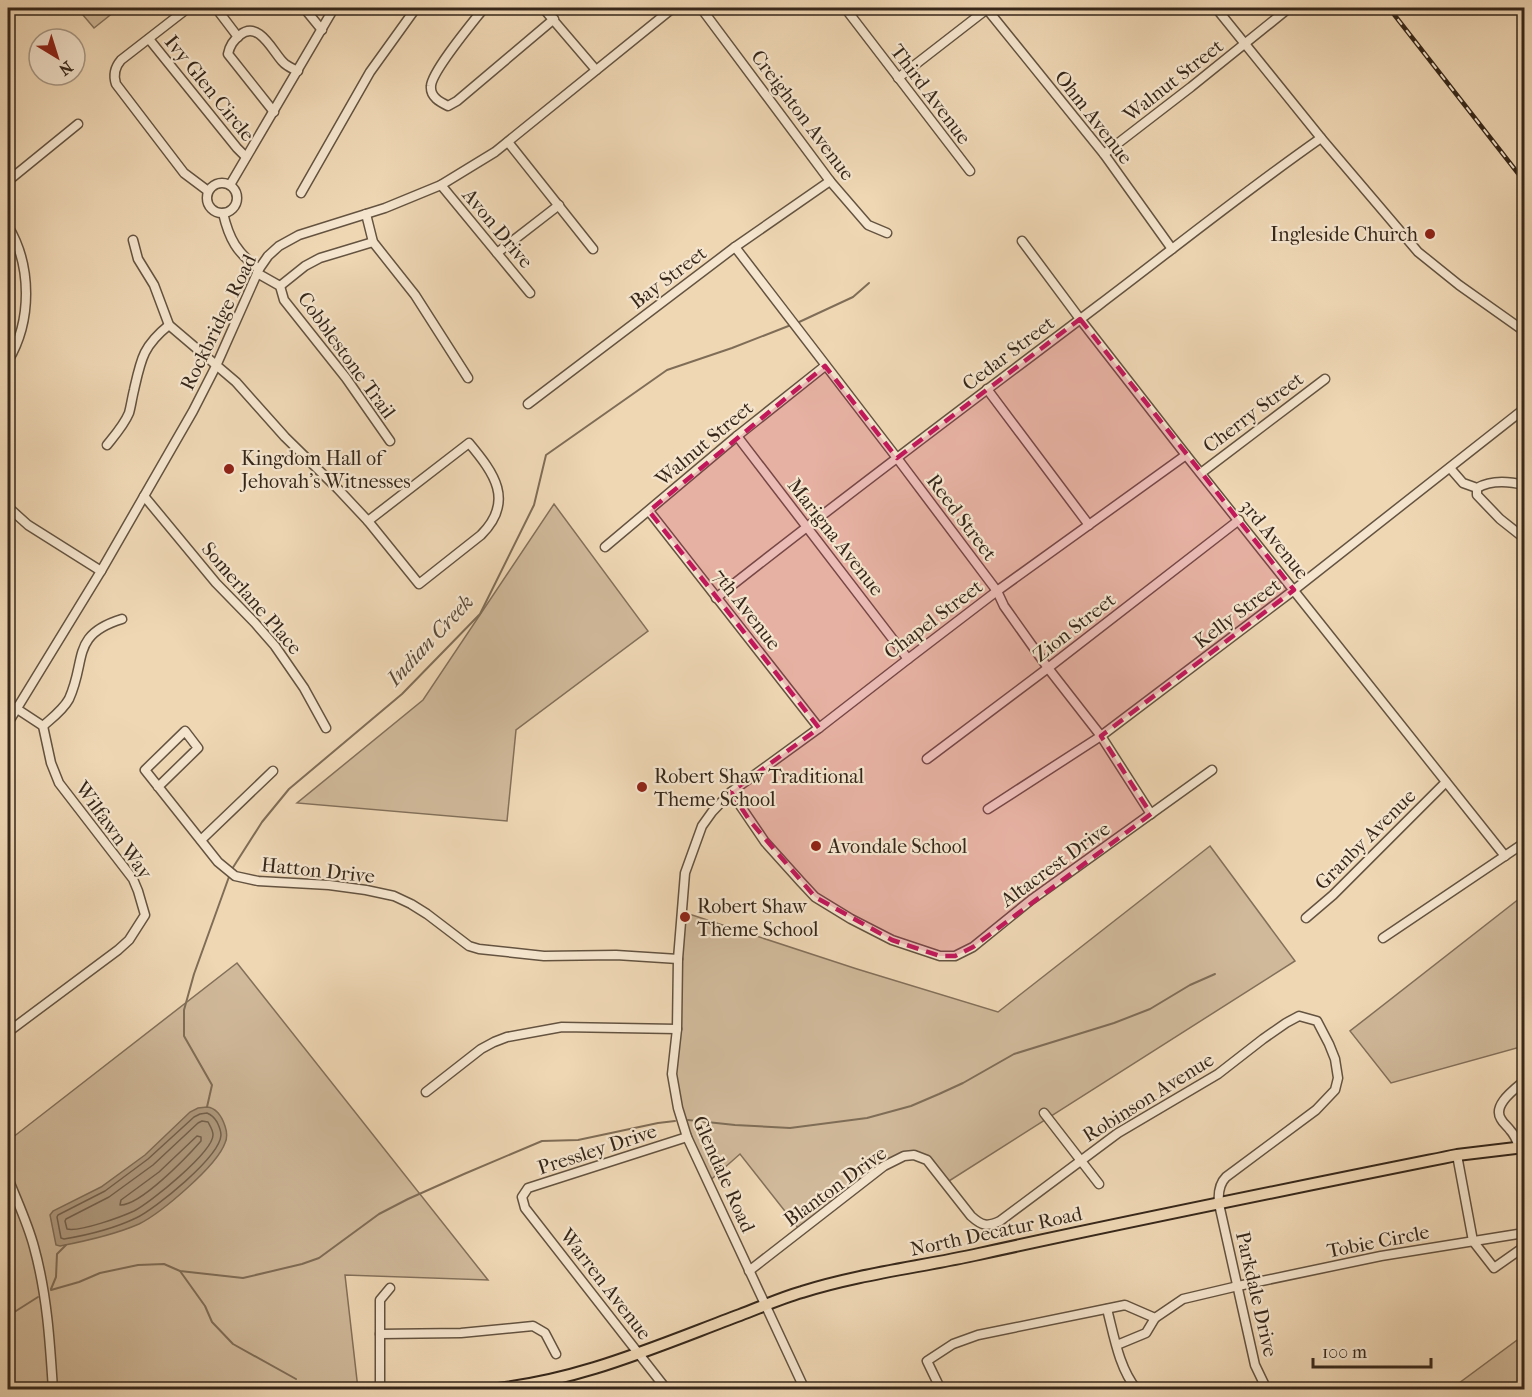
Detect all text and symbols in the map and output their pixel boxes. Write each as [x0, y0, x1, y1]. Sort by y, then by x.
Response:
north arrow [27, 27, 87, 87]
street label: Ivy Glen Circle [160, 31, 259, 146]
street label: Walnut Street [1118, 34, 1228, 127]
street label: Third Avenue [886, 40, 976, 149]
street label: Creighton Avenue [746, 46, 859, 185]
text: N [55, 57, 77, 80]
street label: Ohm Avenue [1050, 66, 1137, 169]
street label: Avon Drive [457, 183, 538, 273]
place label: Ingleside Church [1270, 223, 1419, 246]
marker: Ingleside Church [1423, 227, 1437, 241]
street label: Bay Street [626, 241, 711, 314]
street label: Rockbridge Road [176, 250, 262, 394]
street label: Cobblestone Trail [293, 287, 401, 424]
street label: Cedar Street [958, 311, 1059, 395]
street label: Cherry Street [1199, 367, 1308, 457]
street label: Walnut Street [650, 396, 758, 491]
place label: Kingdom Hall of Jehovah’s Witnesses [239, 447, 411, 493]
marker: Kingdom Hall of Jehovah’s Witnesses [222, 462, 236, 476]
street label: Reed Street [922, 470, 1001, 565]
street label: Marigna Avenue [783, 474, 889, 601]
street label: 3rd Avenue [1235, 495, 1314, 584]
street label: Somerlane Place [197, 537, 307, 659]
street label: 7th Avenue [708, 564, 786, 655]
street label: Kelly Street [1189, 573, 1285, 653]
street label: Chapel Street [880, 575, 987, 664]
street label: Zion Street [1029, 588, 1120, 667]
water label: Indian Creek [381, 590, 478, 691]
place label: Robert Shaw Traditional Theme School [654, 765, 865, 811]
street label: Wilfawn Way [70, 776, 158, 885]
marker: Robert Shaw Traditional Theme School [635, 780, 649, 794]
street label: Granby Avenue [1310, 784, 1421, 894]
street label: Altacrest Drive [995, 817, 1115, 912]
place label: Avondale School [827, 835, 968, 858]
marker: Avondale School [809, 839, 823, 853]
street label: Hatton Drive [260, 853, 376, 888]
place label: Robert Shaw Theme School [697, 895, 819, 941]
marker: Robert Shaw Theme School [678, 910, 692, 924]
street label: Robinson Avenue [1079, 1048, 1218, 1147]
street label: Glendale Road [688, 1112, 760, 1237]
street label: Pressley Drive [535, 1119, 660, 1180]
street label: Blanton Drive [780, 1141, 891, 1231]
street label: North Decatur Road [908, 1202, 1085, 1261]
street label: Tobie Circle [1325, 1220, 1431, 1263]
street label: Warren Avenue [554, 1223, 656, 1345]
street label: Parkdale Drive [1231, 1229, 1282, 1359]
scale bar [1313, 1331, 1432, 1369]
text: 100 m [1322, 1342, 1367, 1363]

